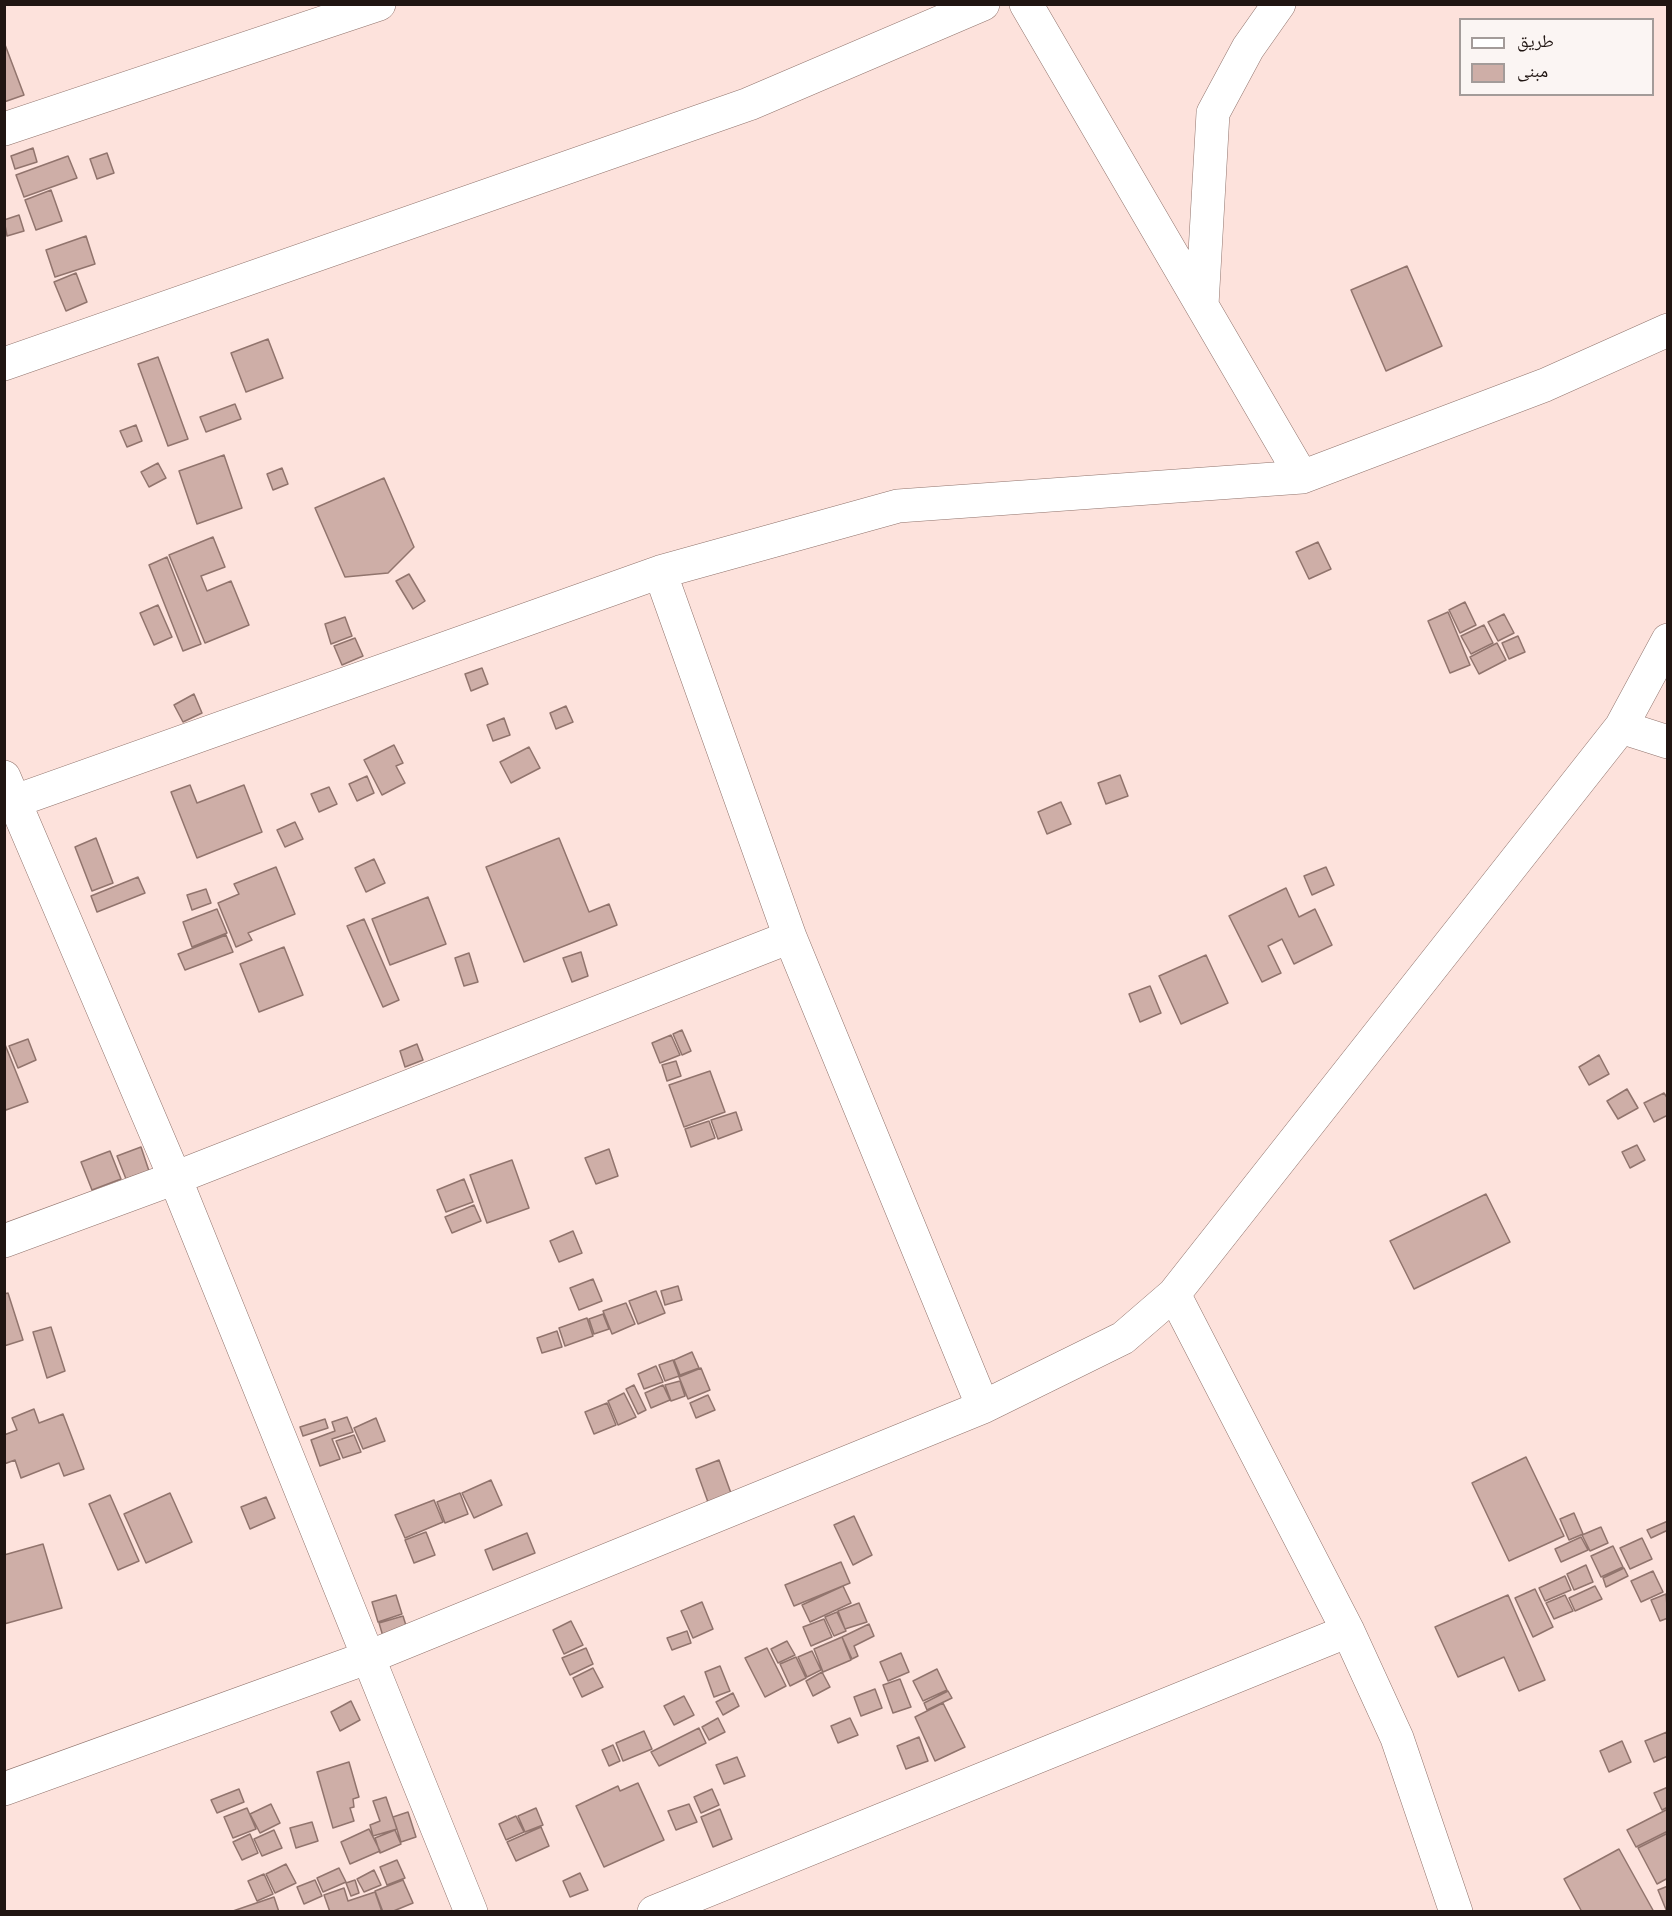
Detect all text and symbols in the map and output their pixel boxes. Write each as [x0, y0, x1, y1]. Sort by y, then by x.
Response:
legend [1459, 18, 1654, 96]
text: طريق [1517, 29, 1554, 51]
text: مبنى [1517, 59, 1548, 81]

